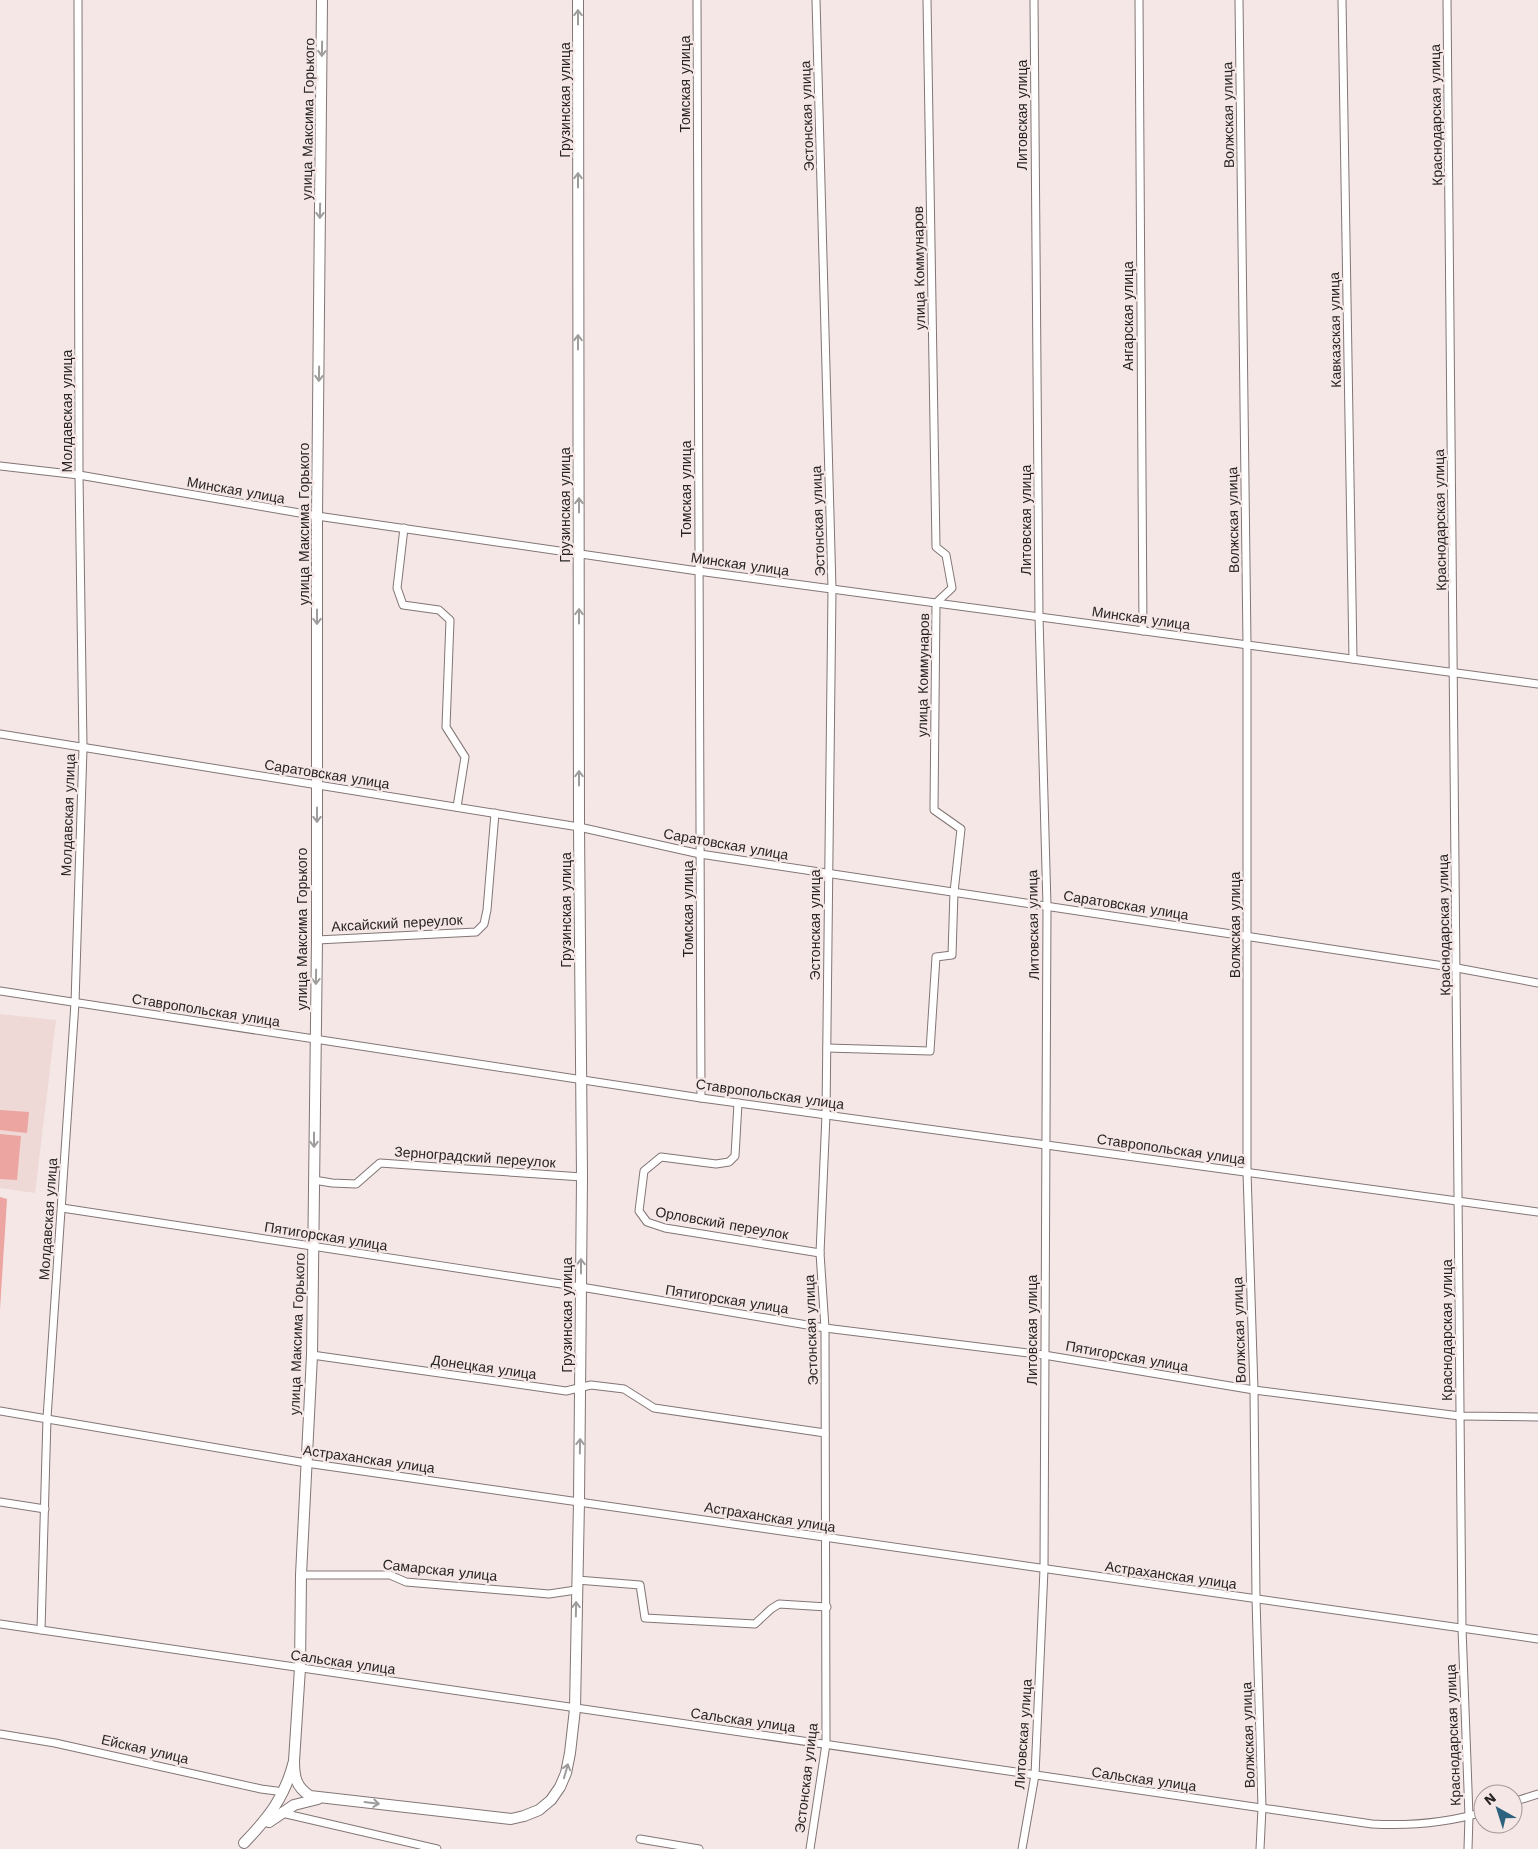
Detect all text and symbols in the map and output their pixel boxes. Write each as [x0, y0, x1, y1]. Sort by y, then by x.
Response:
one-way arrow [573, 9, 583, 26]
street label: Томская улица [677, 35, 693, 132]
street label: улица Максима Горького [299, 38, 317, 200]
one-way arrow [317, 40, 327, 56]
street label: Грузинская улица [557, 42, 573, 158]
street label: Краснодарская улица [1427, 44, 1445, 186]
street label: Эстонская улица [797, 60, 817, 172]
street label: Литовская улица [1014, 60, 1030, 170]
street label: Волжская улица [1219, 61, 1237, 168]
one-way arrow [573, 172, 583, 188]
one-way arrow [315, 202, 325, 219]
street label: улица Коммунаров [910, 206, 928, 330]
street label: Ангарская улица [1120, 261, 1136, 371]
street label: Кавказская улица [1326, 272, 1344, 388]
one-way arrow [573, 334, 583, 350]
street label: Молдавская улица [59, 349, 75, 472]
one-way arrow [314, 365, 324, 381]
street label: Томская улица [678, 440, 694, 537]
street label: улица Максима Горького [296, 443, 312, 605]
street label: Грузинская улица [557, 447, 573, 563]
street label: Краснодарская улица [1431, 449, 1449, 591]
street label: Эстонская улица [808, 465, 828, 577]
street label: Литовская улица [1018, 465, 1034, 575]
street label: Волжская улица [1224, 466, 1242, 573]
street label: Минская улица [186, 474, 286, 507]
one-way arrow [574, 497, 584, 513]
street label: Минская улица [690, 549, 790, 579]
street label: Минская улица [1091, 603, 1191, 633]
one-way arrow [574, 608, 584, 624]
one-way arrow [312, 609, 322, 625]
street label: улица Коммунаров [914, 613, 932, 737]
street label: Молдавская улица [58, 753, 78, 877]
street label: Саратовская улица [263, 756, 391, 792]
one-way arrow [574, 771, 584, 787]
one-way arrow [312, 806, 322, 823]
street label: Саратовская улица [662, 825, 790, 863]
street label: улица Максима Горького [294, 848, 310, 1010]
street label: Грузинская улица [558, 852, 574, 968]
street label: Краснодарская улица [1435, 854, 1453, 996]
street label: Томская улица [680, 860, 696, 957]
street label: Эстонская улица [807, 869, 823, 980]
street label: Литовская улица [1024, 869, 1042, 980]
street label: Волжская улица [1227, 872, 1243, 978]
street label: Саратовская улица [1062, 887, 1190, 923]
street label: Аксайский переулок [331, 912, 464, 934]
one-way arrow [311, 969, 321, 985]
street label: Ставропольская улица [131, 990, 281, 1030]
street label: Ставропольская улица [695, 1076, 845, 1112]
street label: Ставропольская улица [1096, 1131, 1246, 1167]
one-way arrow [310, 1132, 319, 1148]
street label: Зерноградский переулок [394, 1143, 557, 1171]
street label: Молдавская улица [36, 1157, 60, 1281]
street label: Орловский переулок [654, 1203, 791, 1243]
street label: Пятигорская улица [263, 1218, 389, 1254]
street label: улица Максима Горького [286, 1252, 308, 1415]
street label: Грузинская улица [559, 1257, 575, 1373]
one-way arrow [576, 1259, 586, 1275]
street label: Краснодарская улица [1439, 1259, 1455, 1401]
street label: Эстонская улица [801, 1274, 821, 1386]
street label: Литовская улица [1024, 1275, 1040, 1385]
street label: Волжская улица [1229, 1276, 1249, 1383]
street label: Пятигорская улица [664, 1281, 790, 1317]
street label: Пятигорская улица [1064, 1337, 1190, 1375]
street label: Донецкая улица [430, 1352, 538, 1382]
one-way arrow [575, 1439, 585, 1455]
street label: Астраханская улица [302, 1442, 436, 1476]
street label: Астраханская улица [703, 1499, 837, 1535]
street label: Самарская улица [382, 1556, 498, 1584]
street label: Астраханская улица [1104, 1558, 1238, 1592]
one-way arrow [571, 1601, 581, 1618]
street label: Сальская улица [290, 1647, 397, 1677]
street label: Краснодарская улица [1443, 1664, 1463, 1806]
street label: Литовская улица [1011, 1678, 1035, 1790]
street label: Волжская улица [1238, 1681, 1258, 1788]
street label: Сальская улица [690, 1705, 797, 1735]
street label: Эстонская улица [791, 1722, 821, 1834]
street label: Ейская улица [100, 1731, 190, 1767]
one-way arrow [562, 1763, 571, 1779]
street label: Сальская улица [1091, 1764, 1198, 1794]
north arrow [1473, 1784, 1523, 1834]
text: N [1481, 1789, 1499, 1808]
one-way arrow [364, 1798, 380, 1808]

